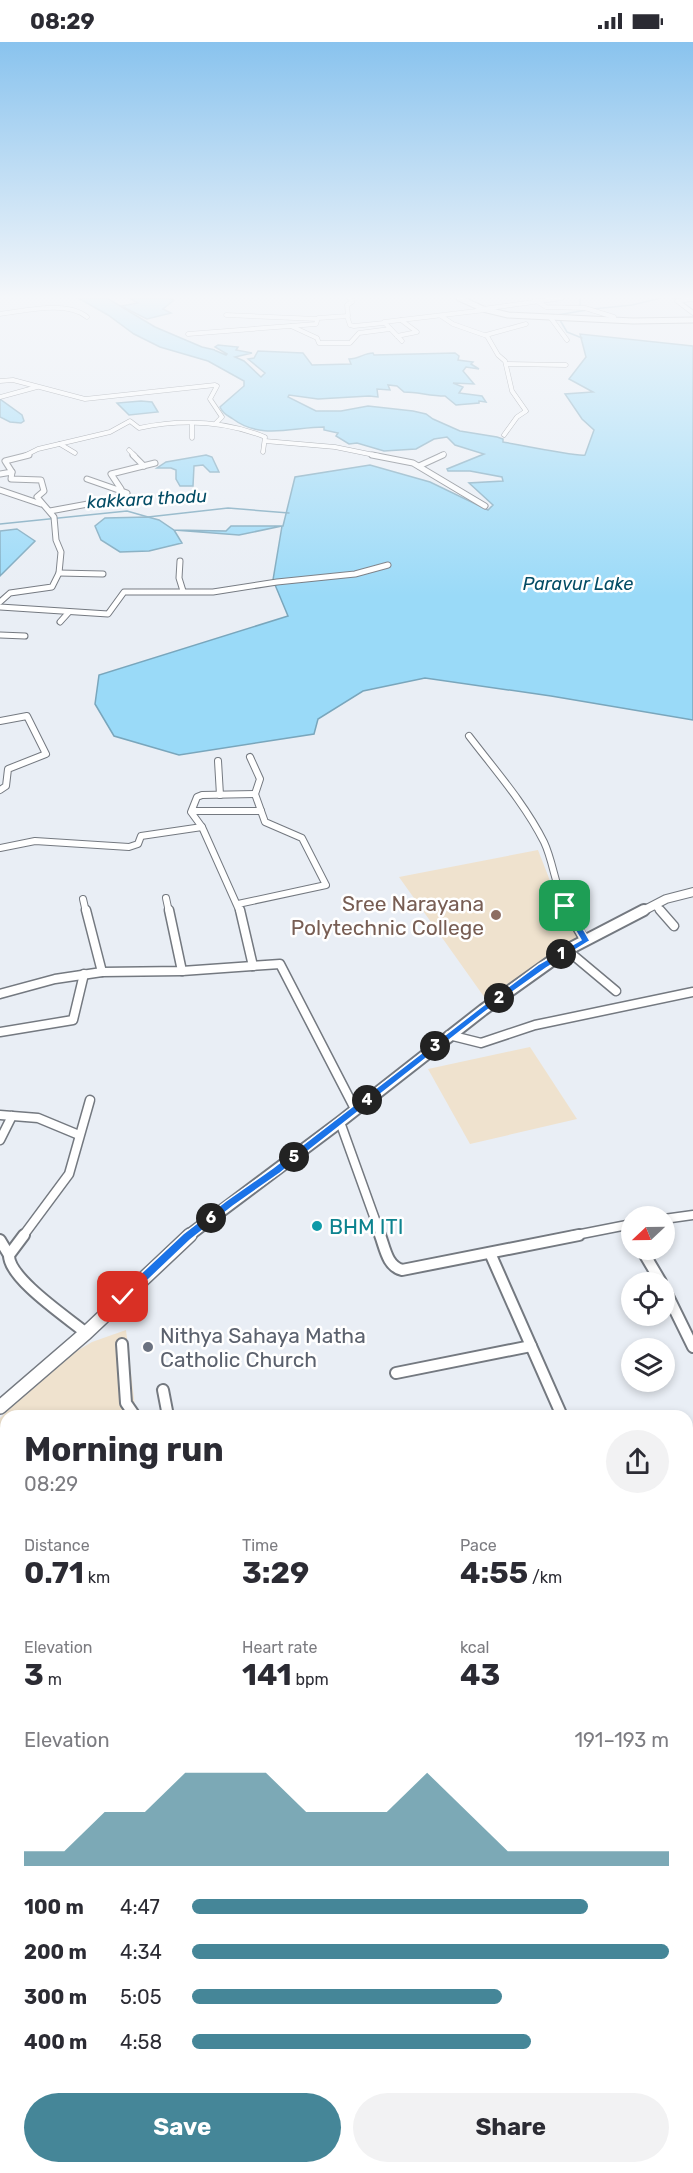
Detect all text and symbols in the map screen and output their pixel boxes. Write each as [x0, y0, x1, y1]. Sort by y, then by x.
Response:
text: 08:29 [30, 8, 95, 35]
water label: kakkara thodu [86, 485, 208, 513]
water label: Paravur Lake [523, 573, 633, 595]
pin [539, 880, 590, 931]
icon: arrive [548, 889, 581, 922]
place label: Sree Narayana Polytechnic College [291, 891, 484, 940]
marker: Sree Narayana Polytechnic College [489, 908, 503, 922]
pin: 1 [546, 939, 576, 969]
text: 1 [557, 944, 565, 963]
pin: 2 [484, 983, 514, 1013]
text: 2 [494, 988, 504, 1007]
pin: 3 [420, 1031, 450, 1061]
text: 3 [430, 1036, 440, 1055]
pin: 4 [352, 1085, 382, 1115]
text: 4 [362, 1090, 372, 1109]
pin: 5 [279, 1142, 309, 1172]
text: 5 [289, 1147, 299, 1166]
pin: 6 [196, 1203, 226, 1233]
north arrow [621, 1206, 675, 1260]
map controls [621, 1206, 675, 1392]
text: 6 [206, 1208, 216, 1227]
place label: BHM ITI [329, 1214, 403, 1239]
marker: BHM ITI [310, 1219, 324, 1233]
pin [97, 1271, 148, 1322]
button: locate [621, 1272, 675, 1326]
icon: check [106, 1280, 139, 1313]
place label: Nithya Sahaya Matha Catholic Church [160, 1323, 366, 1372]
button: layers [621, 1338, 675, 1392]
marker: Nithya Sahaya Matha Catholic Church [141, 1340, 155, 1354]
text: Morning run [24, 1430, 224, 1469]
button: share [606, 1430, 669, 1493]
text: 08:29 [24, 1472, 78, 1496]
text: Distance [24, 1536, 90, 1555]
text: Time [242, 1536, 278, 1555]
text: Pace [460, 1536, 497, 1555]
text: 0.71 [24, 1555, 84, 1591]
text: 3:29 [242, 1555, 309, 1591]
text: 4:55 [460, 1555, 528, 1591]
text: km [84, 1568, 110, 1587]
text: /km [528, 1568, 562, 1587]
text: Elevation [24, 1638, 93, 1657]
text: Heart rate [242, 1638, 317, 1657]
text: kcal [460, 1638, 489, 1657]
text: 3 [24, 1657, 44, 1693]
text: 141 [242, 1657, 292, 1693]
text: 43 [460, 1657, 500, 1693]
text: m [44, 1670, 62, 1689]
text: bpm [292, 1670, 329, 1689]
text: Elevation [24, 1728, 110, 1752]
text: 191–193 m [574, 1728, 669, 1752]
text: 100 m [24, 1895, 84, 1919]
text: 4:47 [120, 1895, 160, 1919]
text: 200 m [24, 1940, 87, 1964]
text: 4:34 [120, 1940, 162, 1964]
text: 300 m [24, 1985, 87, 2009]
text: 5:05 [120, 1985, 162, 2009]
text: 400 m [24, 2030, 87, 2054]
text: 4:58 [120, 2030, 162, 2054]
button: Save [24, 2093, 341, 2162]
button: Share [353, 2093, 669, 2162]

